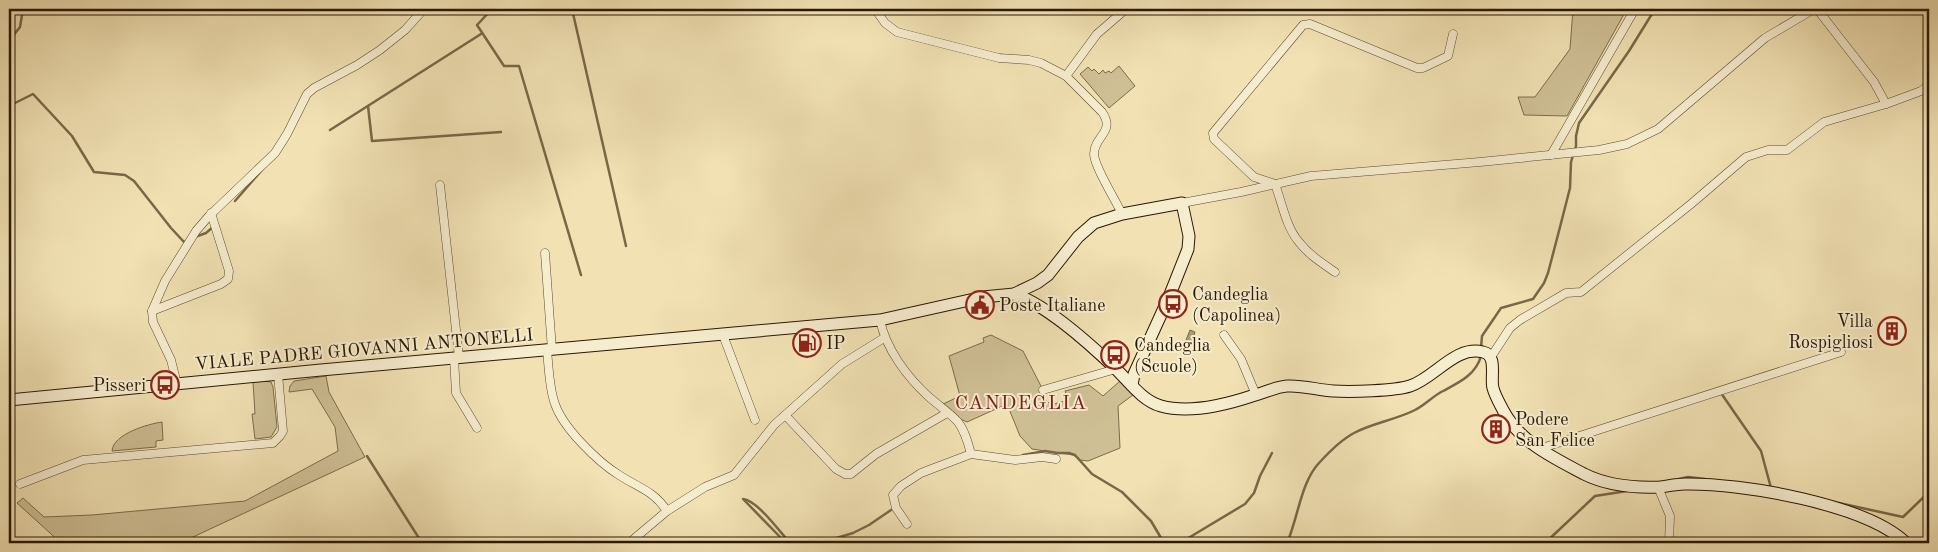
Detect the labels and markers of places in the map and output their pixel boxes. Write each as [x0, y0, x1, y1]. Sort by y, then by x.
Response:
place label: Candeglia (Capolinea) [1192, 286, 1281, 325]
bus stop icon: Candeglia (Capolinea) [1158, 289, 1188, 319]
public building icon: Poste Italiane [965, 290, 995, 320]
place label: Poste Italiane [999, 297, 1106, 315]
place label: Villa Rospigliosi [1788, 313, 1873, 352]
building icon: Villa Rospigliosi [1877, 316, 1907, 346]
fuel station icon: IP [792, 328, 822, 358]
place label: IP [826, 335, 845, 353]
place label: Candeglia (Scuole) [1134, 337, 1211, 376]
bus stop icon: Candeglia (Scuole) [1100, 340, 1130, 370]
bus stop icon: Pisseri [150, 370, 180, 400]
place label: Pisseri [93, 377, 146, 395]
place label: Podere San Felice [1515, 411, 1595, 450]
building icon: Podere San Felice [1481, 414, 1511, 444]

